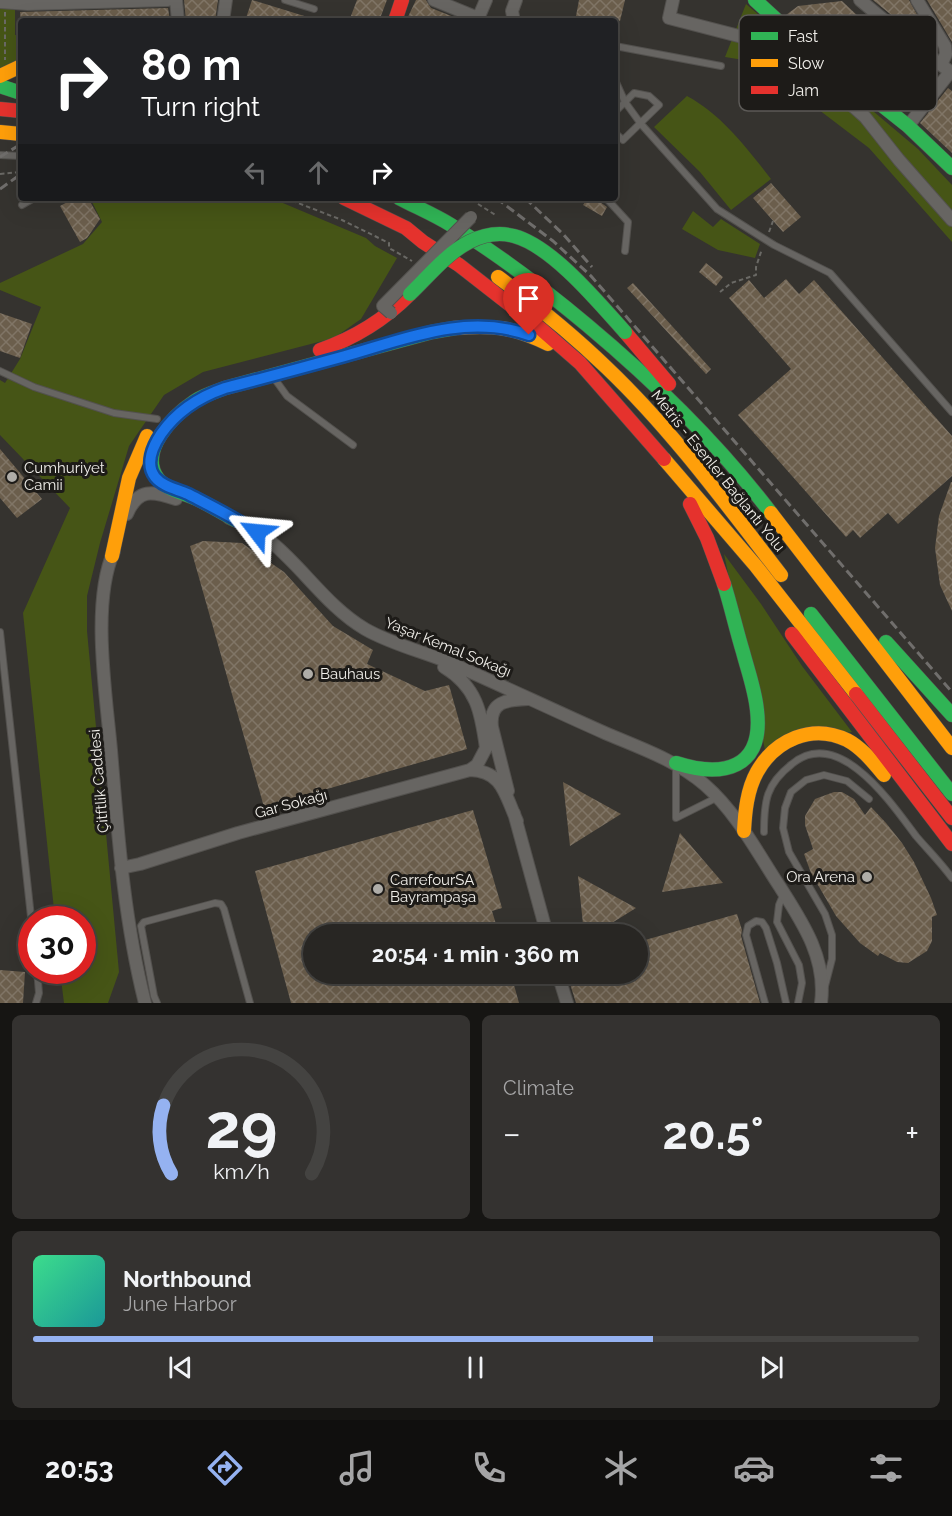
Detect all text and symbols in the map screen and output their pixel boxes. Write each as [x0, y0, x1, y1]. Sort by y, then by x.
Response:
legend [739, 15, 937, 111]
text: Fast [788, 27, 819, 46]
text: 80 m [141, 41, 241, 90]
icon: right [42, 42, 120, 120]
text: Slow [788, 54, 824, 73]
text: Jam [788, 81, 819, 100]
text: Turn right [141, 91, 260, 122]
icon: left [239, 156, 272, 189]
icon: ahead [302, 156, 335, 189]
icon: right [365, 156, 398, 189]
pin [503, 273, 554, 335]
icon: arrive [512, 282, 545, 315]
street label: Metris - Esenler Bağlantı Yolu [647, 387, 789, 555]
place label: Cumhuriyet Camii [24, 459, 105, 494]
marker: Cumhuriyet Camii [5, 470, 19, 484]
position arrow [225, 500, 289, 564]
street label: Yaşar Kemal Sokağı [382, 613, 514, 681]
place label: Bauhaus [320, 665, 380, 683]
marker: Bauhaus [301, 667, 315, 681]
street label: Çitftlik Caddesi [85, 728, 113, 834]
street label: Gar Sokağı [253, 786, 329, 822]
place label: Ora Arena [786, 868, 855, 886]
marker: Ora Arena [860, 870, 874, 884]
place label: CarrefourSA Bayrampaşa [390, 871, 476, 906]
marker: CarrefourSA Bayrampaşa [371, 882, 385, 896]
speed limit sign: 30 [18, 906, 96, 984]
text: 20:54 · 1 min · 360 m [372, 941, 579, 967]
text: Climate [503, 1076, 574, 1100]
text: 29 [205, 1089, 277, 1163]
text: 20.5° [663, 1107, 763, 1160]
text: − [503, 1114, 521, 1153]
text: + [905, 1114, 919, 1153]
text: km/h [213, 1159, 269, 1184]
text: Northbound [123, 1266, 252, 1292]
text: June Harbor [123, 1292, 237, 1316]
icon: previous [164, 1351, 197, 1384]
icon: pause [459, 1351, 492, 1384]
icon: next [755, 1351, 788, 1384]
icon: directions [204, 1447, 246, 1489]
icon: music [336, 1447, 378, 1489]
icon: phone [468, 1447, 510, 1489]
icon: climate [600, 1447, 642, 1489]
icon: car [733, 1447, 775, 1489]
icon: filters [865, 1447, 907, 1489]
text: 20:53 [45, 1453, 114, 1484]

